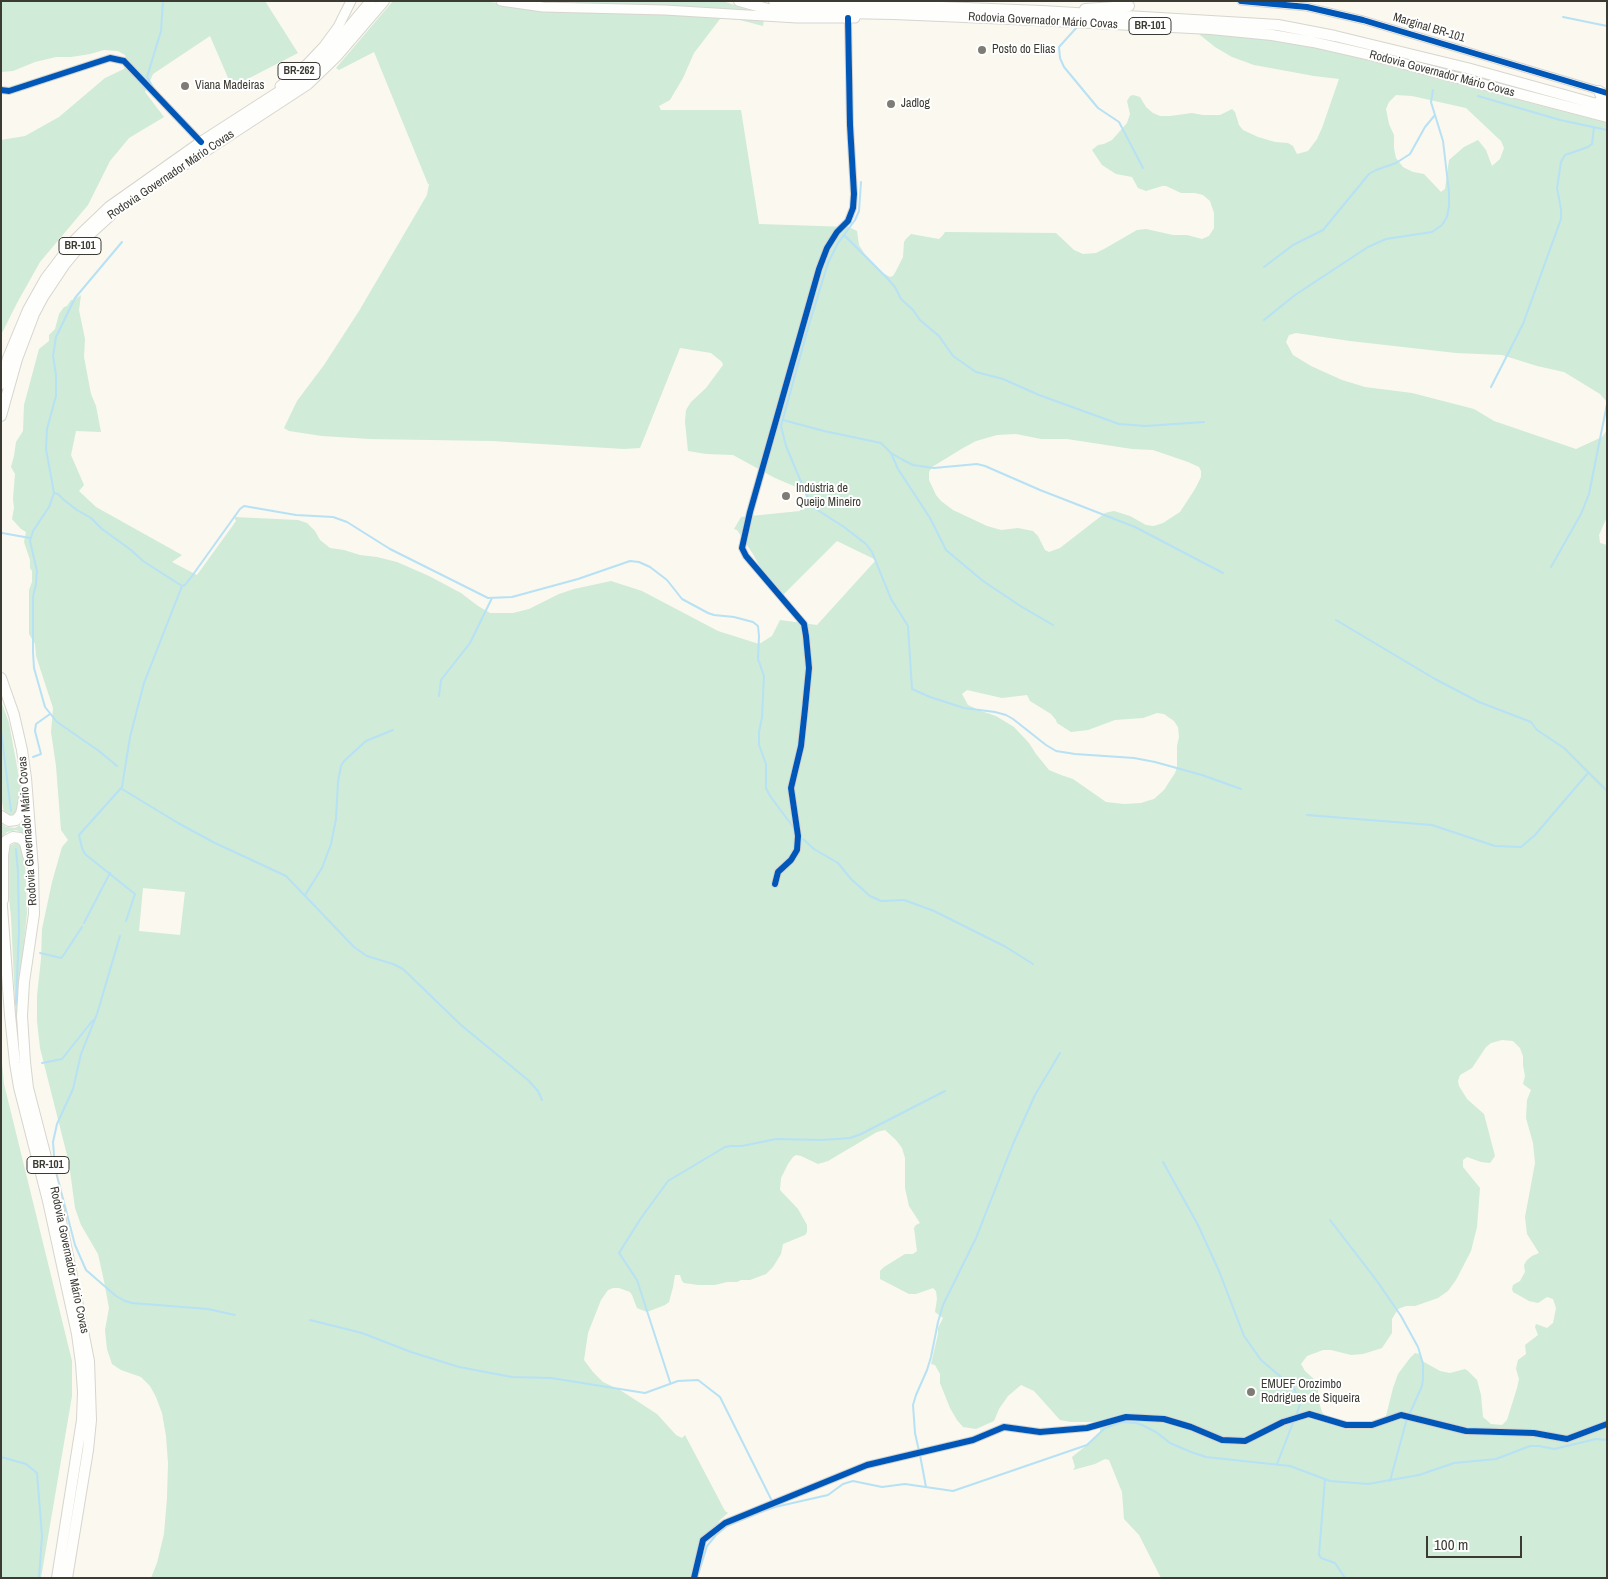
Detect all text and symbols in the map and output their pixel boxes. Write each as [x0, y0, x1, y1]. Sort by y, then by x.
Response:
street label: Rodovia Governador Mário Covas [968, 10, 1118, 32]
street label: Marginal BR-101 [1391, 10, 1467, 46]
road number: BR-101 [1129, 18, 1171, 34]
place label: Posto do Elias [992, 43, 1055, 57]
marker: Posto do Elias [976, 44, 988, 56]
street label: Rodovia Governador Mário Covas [1368, 48, 1516, 100]
road number: BR-262 [278, 62, 320, 80]
place label: Viana Madeiras [195, 79, 264, 93]
marker: Viana Madeiras [179, 80, 191, 92]
place label: Jadlog [901, 97, 930, 111]
marker: Jadlog [885, 98, 897, 110]
street label: Rodovia Governador Mário Covas [105, 127, 237, 223]
road number: BR-101 [59, 238, 101, 255]
place label: Indústria de Queijo Mineiro [796, 482, 861, 510]
marker: Indústria de Queijo Mineiro [780, 490, 792, 502]
street label: Rodovia Governador Mário Covas [16, 756, 40, 906]
road number: BR-101 [27, 1156, 69, 1174]
street label: Rodovia Governador Mário Covas [46, 1185, 92, 1335]
place label: EMUEF Orozimbo Rodrigues de Siqueira [1261, 1378, 1360, 1406]
marker: EMUEF Orozimbo Rodrigues de Siqueira [1245, 1386, 1257, 1398]
scale bar [1428, 1526, 1524, 1558]
text: 100 m [1434, 1534, 1468, 1555]

